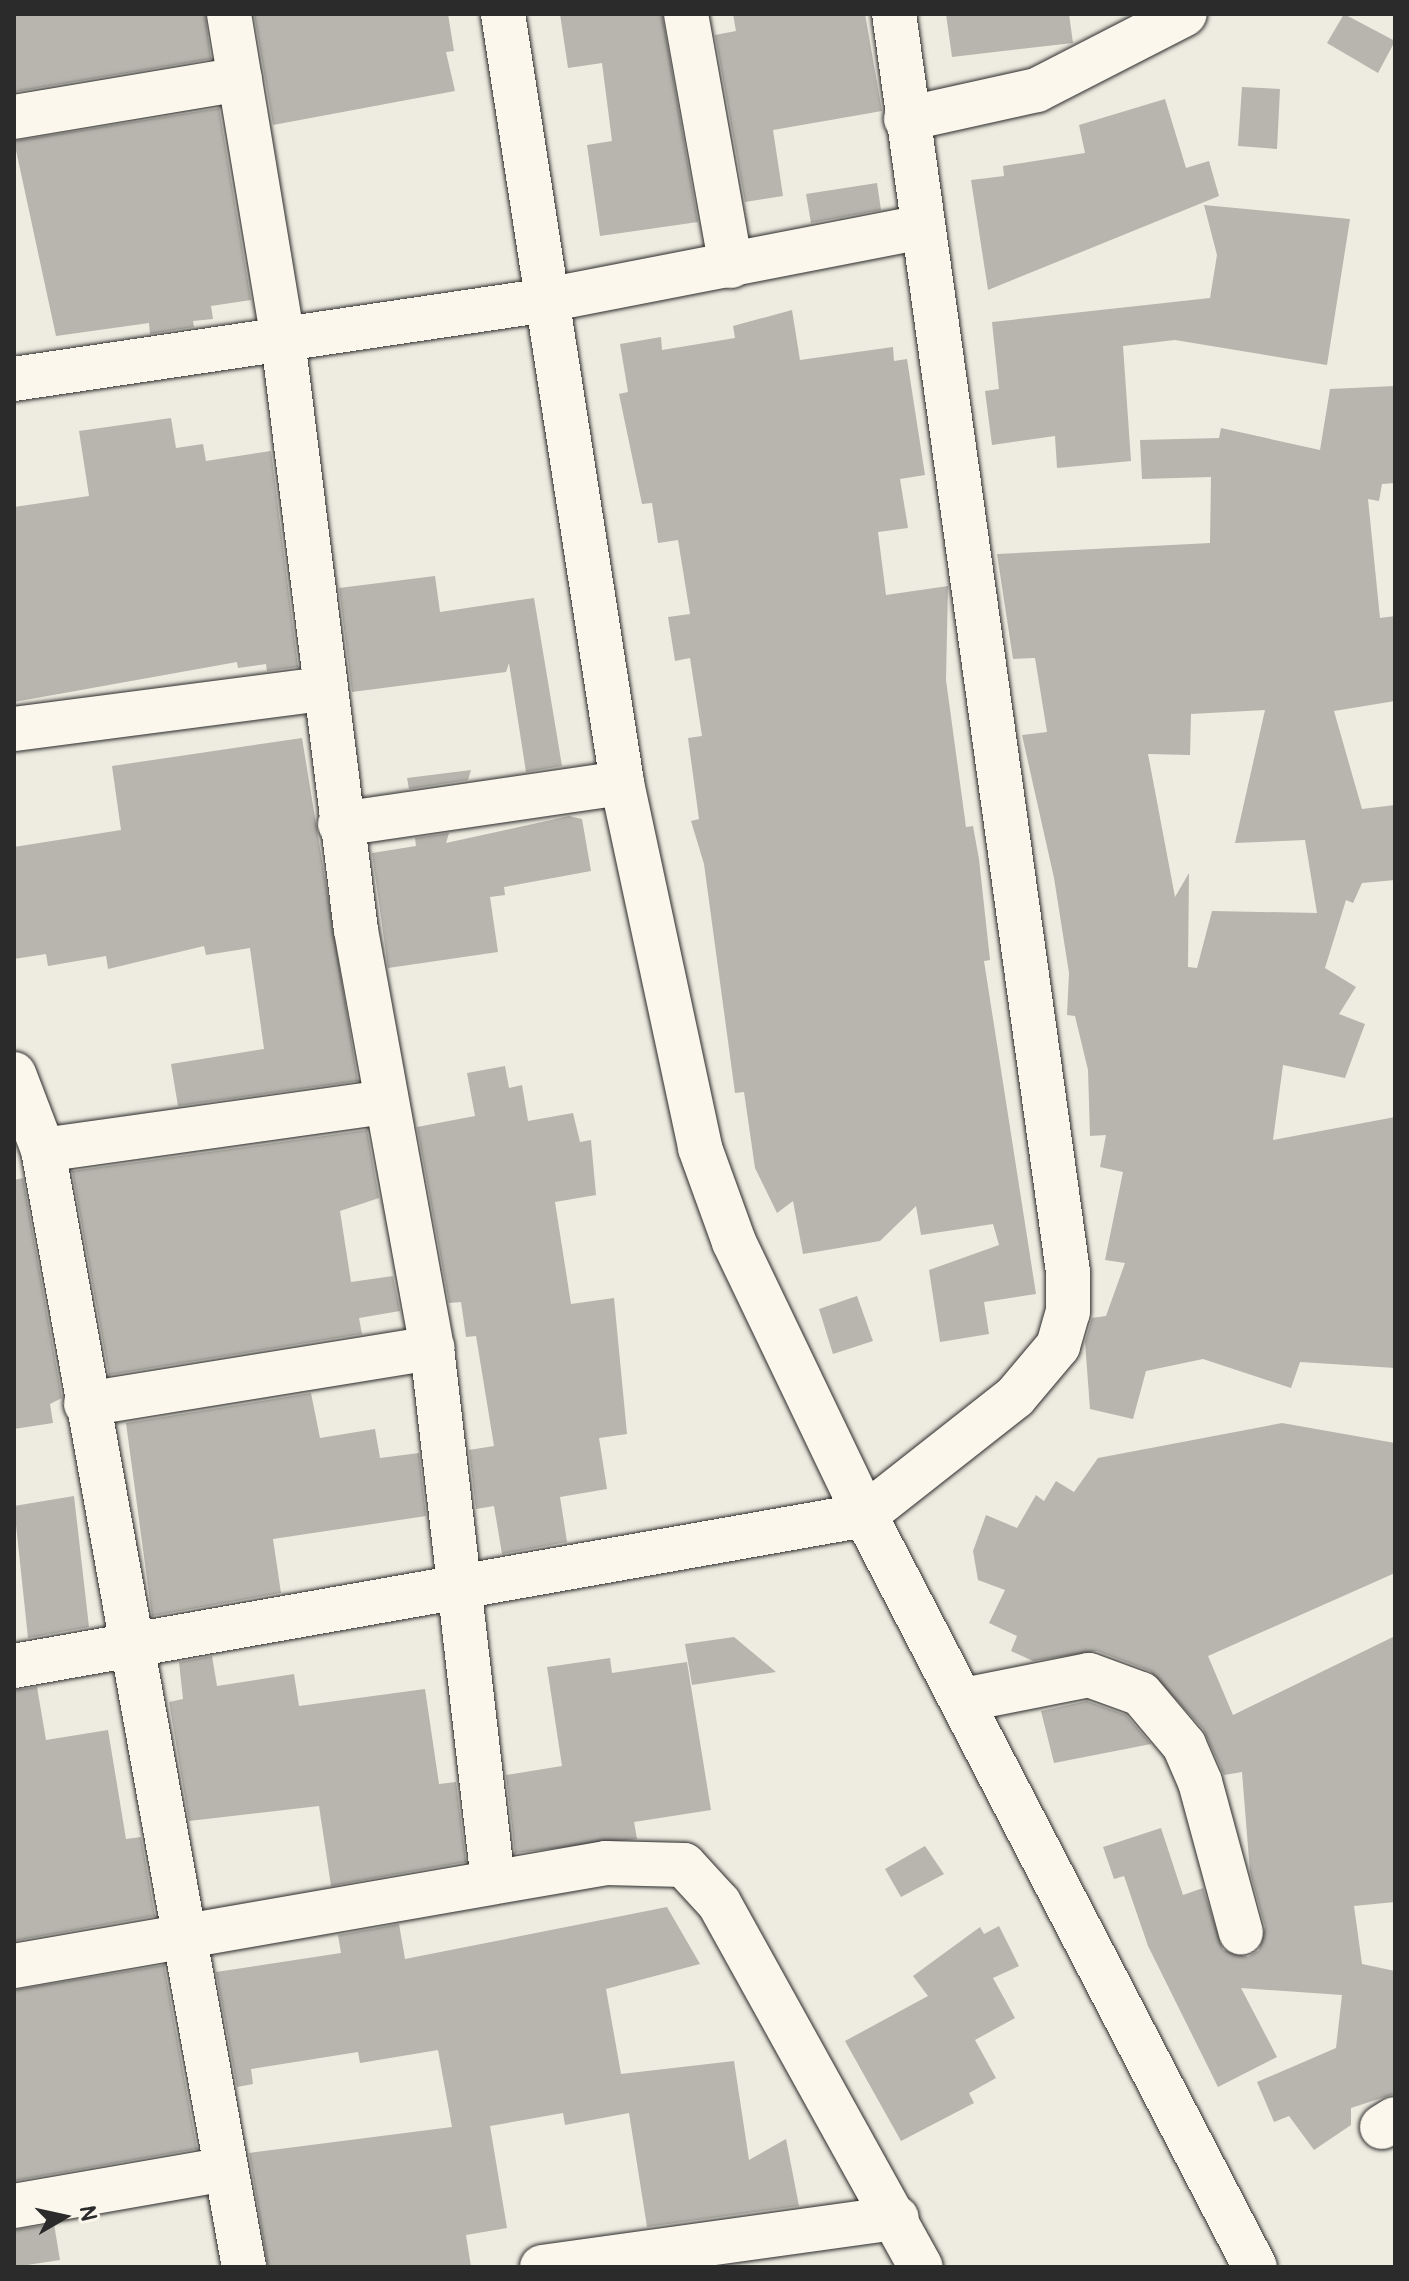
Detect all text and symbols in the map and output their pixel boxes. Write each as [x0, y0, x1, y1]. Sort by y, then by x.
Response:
north arrow [24, 2177, 104, 2257]
text: N [73, 2204, 103, 2223]

